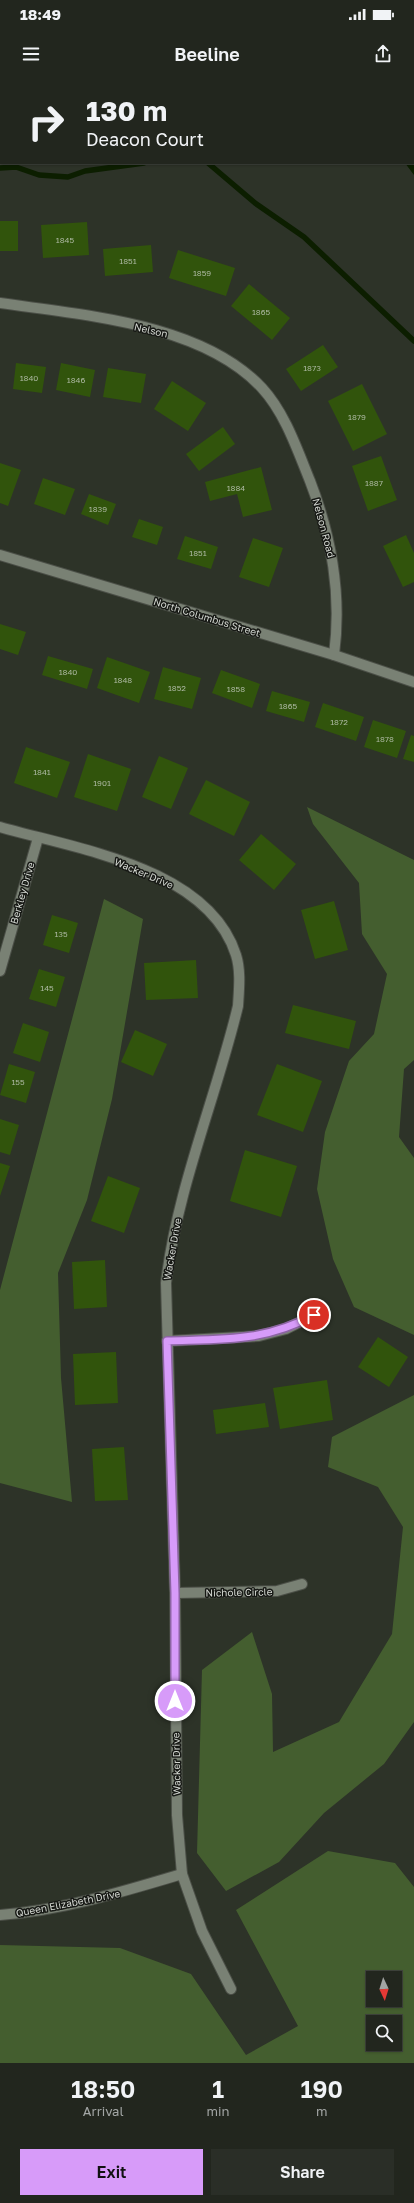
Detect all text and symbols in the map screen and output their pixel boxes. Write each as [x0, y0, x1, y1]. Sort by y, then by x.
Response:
text: 18:49 [20, 5, 61, 23]
icon: menu [20, 43, 42, 65]
text: Beeline [174, 43, 240, 65]
icon: share [372, 43, 394, 65]
text: 130 m [86, 94, 167, 127]
icon: right [20, 96, 72, 148]
text: Deacon Court [86, 128, 204, 150]
house number: 1845 [56, 235, 74, 245]
house number: 1851 [119, 256, 137, 266]
house number: 1859 [193, 268, 211, 278]
house number: 1865 [252, 307, 270, 317]
street label: Nelson [133, 320, 169, 340]
house number: 1873 [303, 363, 321, 373]
house number: 1840 [20, 373, 38, 383]
house number: 1846 [67, 375, 85, 385]
house number: 1879 [348, 412, 366, 422]
house number: 1887 [365, 478, 383, 488]
house number: 1884 [227, 483, 245, 493]
street label: Nelson Road [310, 497, 338, 559]
house number: 1839 [89, 504, 107, 514]
house number: 1851 [189, 548, 207, 558]
street label: North Columbus Street [152, 595, 262, 639]
house number: 1840 [59, 667, 77, 677]
house number: 1848 [114, 675, 132, 685]
house number: 1852 [168, 683, 186, 693]
house number: 1858 [227, 684, 245, 694]
house number: 1865 [279, 701, 297, 711]
house number: 1872 [330, 717, 348, 727]
house number: 1878 [376, 734, 394, 744]
house number: 1841 [33, 767, 51, 777]
house number: 1901 [93, 778, 111, 788]
street label: Wacker Drive [113, 855, 175, 891]
street label: Berkley Drive [7, 861, 37, 925]
house number: 135 [54, 929, 68, 939]
house number: 145 [40, 983, 54, 993]
house number: 155 [11, 1077, 25, 1087]
street label: Wacker Drive [161, 1217, 183, 1281]
pin [297, 1298, 331, 1332]
icon: arrive [303, 1304, 325, 1326]
street label: Nichole Circle [205, 1585, 273, 1599]
position arrow [154, 1680, 196, 1722]
street label: Wacker Drive [169, 1732, 183, 1795]
street label: Queen Elizabeth Drive [15, 1887, 121, 1919]
north arrow [366, 1971, 402, 2007]
map controls [366, 1971, 402, 2051]
button: search [366, 2015, 402, 2051]
text: 18:50 [71, 2074, 135, 2103]
text: 1 [212, 2074, 224, 2103]
text: 190 [300, 2074, 343, 2103]
text: Arrival [83, 2103, 124, 2119]
text: min [206, 2103, 229, 2119]
text: m [316, 2103, 327, 2119]
button: Exit [20, 2149, 203, 2195]
button: Share [211, 2149, 394, 2195]

